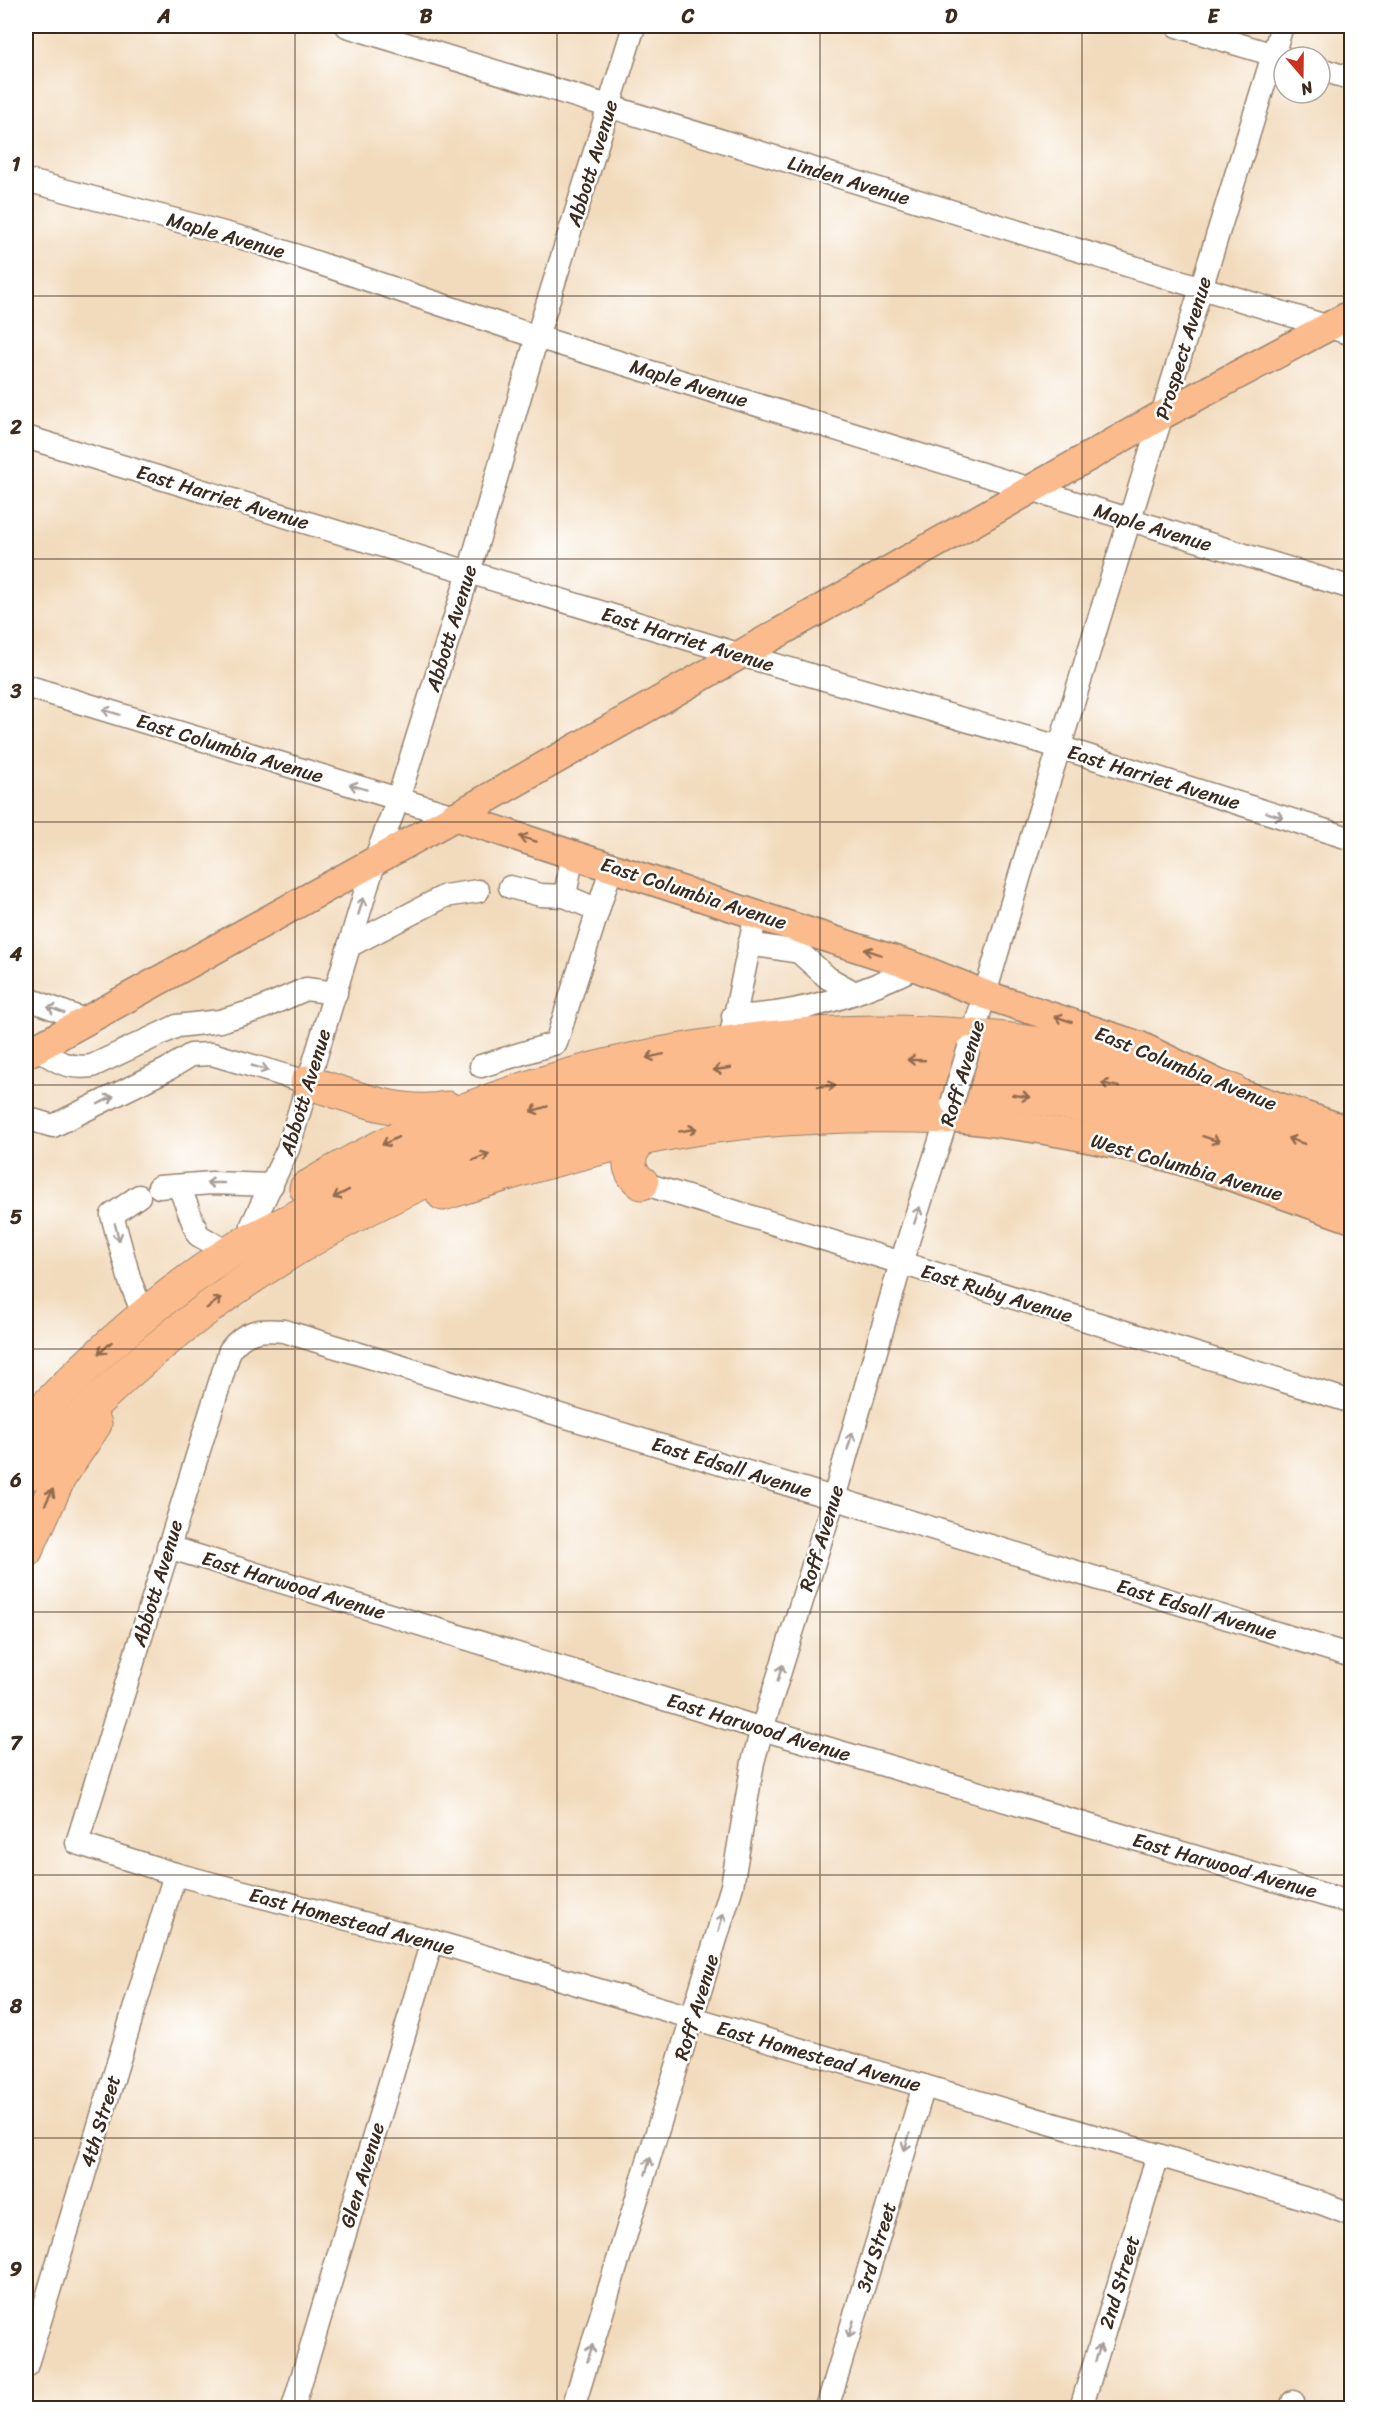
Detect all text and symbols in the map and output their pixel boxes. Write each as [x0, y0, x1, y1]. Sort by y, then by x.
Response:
text: A [156, 0, 171, 34]
text: B [420, 0, 433, 34]
text: C [681, 0, 695, 34]
text: D [945, 0, 958, 34]
text: E [1207, 0, 1220, 34]
north arrow [1272, 45, 1332, 105]
text: N [1296, 73, 1318, 104]
street label: Abbott Avenue [556, 95, 628, 232]
street label: Linden Avenue [783, 145, 914, 216]
text: 1 [12, 147, 21, 182]
street label: Maple Avenue [162, 202, 289, 269]
street label: Prospect Avenue [1145, 272, 1222, 424]
street label: Maple Avenue [625, 349, 752, 418]
text: 2 [9, 410, 22, 445]
street label: East Harriet Avenue [132, 455, 314, 540]
street label: Maple Avenue [1089, 493, 1216, 562]
street label: Abbott Avenue [415, 560, 487, 697]
street label: East Harriet Avenue [597, 597, 779, 682]
text: 3 [10, 674, 22, 709]
street label: East Columbia Avenue [132, 703, 328, 794]
one-way arrow [102, 706, 121, 717]
street label: East Harriet Avenue [1063, 735, 1245, 820]
one-way arrow [349, 781, 368, 792]
one-way arrow [1265, 810, 1284, 821]
one-way arrow [519, 833, 538, 844]
street label: East Columbia Avenue [596, 847, 791, 940]
one-way arrow [356, 897, 367, 916]
text: 4 [9, 937, 23, 972]
one-way arrow [864, 946, 883, 957]
one-way arrow [47, 1003, 66, 1014]
one-way arrow [1054, 1013, 1073, 1024]
street label: Roff Avenue [930, 1016, 995, 1131]
street label: East Columbia Avenue [1089, 1016, 1282, 1121]
street label: Abbott Avenue [269, 1024, 341, 1161]
one-way arrow [646, 1051, 666, 1062]
one-way arrow [907, 1054, 927, 1066]
one-way arrow [250, 1063, 269, 1074]
one-way arrow [712, 1064, 732, 1075]
one-way arrow [1100, 1079, 1120, 1090]
one-way arrow [816, 1081, 836, 1092]
one-way arrow [1011, 1091, 1031, 1102]
one-way arrow [96, 1094, 114, 1106]
one-way arrow [530, 1104, 549, 1115]
street label: West Columbia Avenue [1087, 1123, 1287, 1212]
one-way arrow [677, 1124, 697, 1135]
one-way arrow [1287, 1134, 1306, 1145]
one-way arrow [1201, 1135, 1220, 1146]
one-way arrow [382, 1136, 400, 1148]
one-way arrow [471, 1151, 490, 1162]
one-way arrow [206, 1177, 226, 1189]
one-way arrow [332, 1188, 350, 1200]
text: 5 [10, 1200, 22, 1235]
one-way arrow [912, 1206, 923, 1225]
one-way arrow [112, 1222, 123, 1241]
street label: East Ruby Avenue [917, 1254, 1077, 1333]
one-way arrow [205, 1296, 221, 1309]
one-way arrow [98, 1341, 113, 1355]
street label: East Edsall Avenue [647, 1426, 816, 1509]
one-way arrow [845, 1432, 856, 1451]
text: 6 [9, 1463, 22, 1498]
street label: Roff Avenue [789, 1481, 854, 1596]
one-way arrow [44, 1489, 55, 1507]
street label: Abbott Avenue [121, 1515, 193, 1652]
street label: East Harwood Avenue [198, 1541, 390, 1630]
street label: East Edsall Avenue [1112, 1568, 1281, 1651]
one-way arrow [775, 1664, 786, 1683]
street label: East Harwood Avenue [663, 1683, 855, 1772]
text: 7 [10, 1726, 23, 1761]
street label: East Harwood Avenue [1128, 1822, 1321, 1909]
street label: East Homestead Avenue [245, 1877, 459, 1966]
one-way arrow [716, 1913, 727, 1932]
street label: Roff Avenue [664, 1950, 729, 2065]
text: 8 [9, 1989, 23, 2024]
street label: East Homestead Avenue [712, 2011, 925, 2102]
street label: 4th Street [70, 2070, 131, 2172]
street label: Glen Avenue [330, 2118, 395, 2232]
one-way arrow [901, 2132, 912, 2151]
one-way arrow [643, 2157, 654, 2176]
street label: 3rd Street [846, 2197, 907, 2297]
street label: 2nd Street [1089, 2231, 1150, 2333]
text: 9 [10, 2252, 22, 2287]
one-way arrow [845, 2319, 856, 2338]
one-way arrow [1093, 2343, 1104, 2362]
one-way arrow [585, 2344, 596, 2363]

